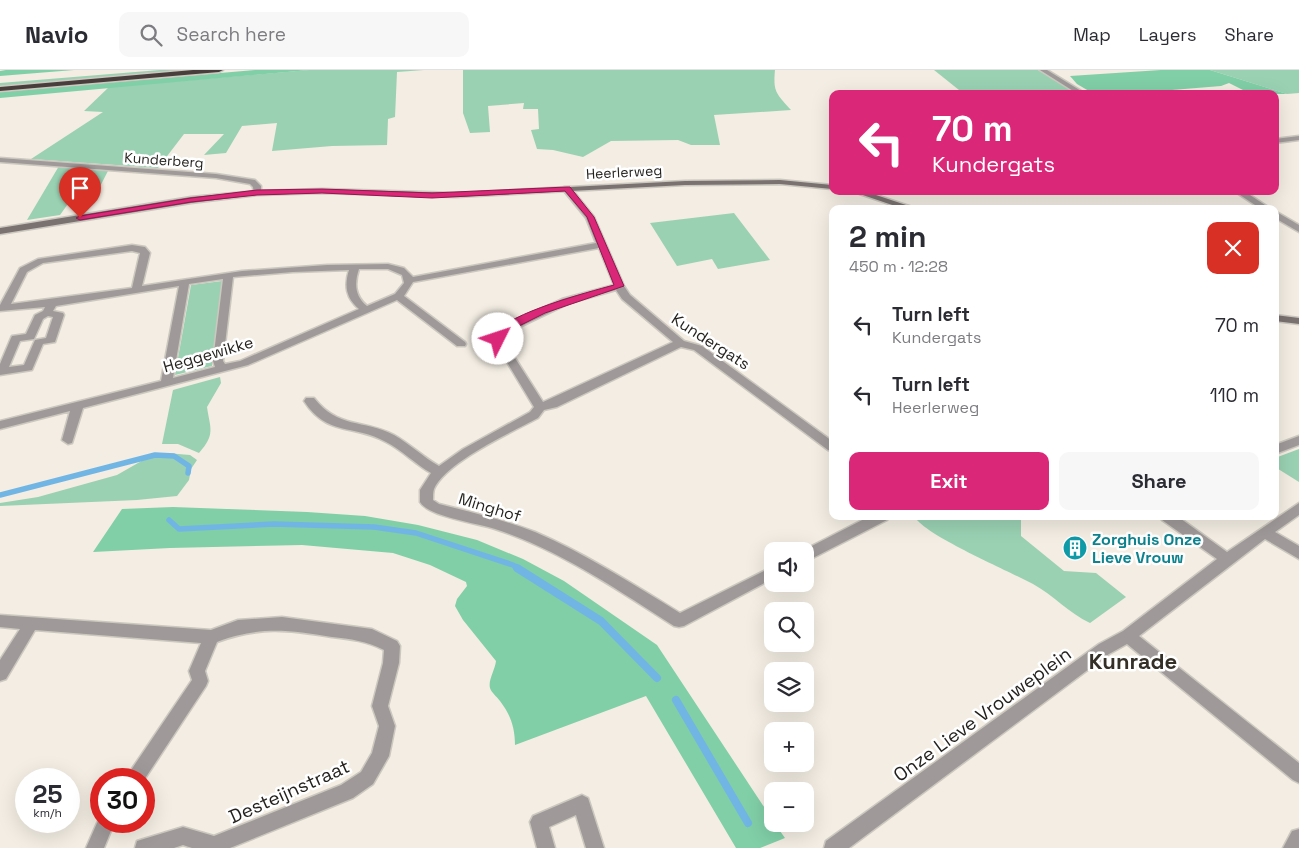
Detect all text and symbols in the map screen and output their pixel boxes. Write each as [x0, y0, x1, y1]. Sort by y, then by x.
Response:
search box [119, 12, 469, 57]
text: Navio [25, 19, 89, 50]
icon: search [137, 21, 165, 49]
text: Search here [177, 22, 286, 47]
text: Map [1073, 23, 1111, 46]
text: Layers [1139, 23, 1196, 46]
text: Share [1224, 23, 1274, 46]
text: 70 m [932, 107, 1013, 151]
icon: left [849, 110, 914, 175]
street label: Kunderberg [124, 148, 204, 172]
text: Kundergats [932, 150, 1055, 178]
street label: Heerlerweg [585, 161, 663, 183]
pin [59, 167, 101, 218]
icon: arrive [66, 174, 94, 202]
text: 2 min [849, 217, 927, 256]
button: close [1207, 222, 1259, 274]
text: 450 m · 12:28 [849, 256, 948, 277]
text: Turn left [892, 302, 970, 327]
street label: Kundergats [667, 308, 754, 375]
icon: left [849, 311, 877, 339]
position arrow [471, 312, 523, 364]
text: 70 m [1215, 313, 1259, 338]
text: Kundergats [892, 327, 981, 348]
street label: Heggewikke [161, 332, 256, 377]
text: Turn left [892, 372, 970, 397]
icon: left [849, 381, 877, 409]
text: 110 m [1210, 383, 1259, 408]
text: Heerlerweg [892, 397, 979, 418]
button: Exit [849, 452, 1049, 510]
button: Share [1059, 452, 1259, 510]
street label: Minghof [456, 488, 524, 527]
place label: Zorghuis Onze Lieve Vrouw [1092, 529, 1202, 568]
building icon: Zorghuis Onze Lieve Vrouw [1062, 535, 1088, 561]
map controls [764, 542, 814, 832]
button: sound [764, 542, 814, 592]
button: search [764, 602, 814, 652]
street label: Onze Lieve Vrouweplein [888, 641, 1076, 787]
district label: Kunrade [1089, 647, 1177, 675]
button: layers [764, 662, 814, 712]
button: + [764, 722, 814, 772]
street label: Desteijnstraat [225, 754, 354, 829]
speed limit sign: 30 [90, 768, 155, 833]
text: 25 [33, 778, 62, 810]
button: − [764, 782, 814, 832]
text: km/h [33, 805, 62, 821]

